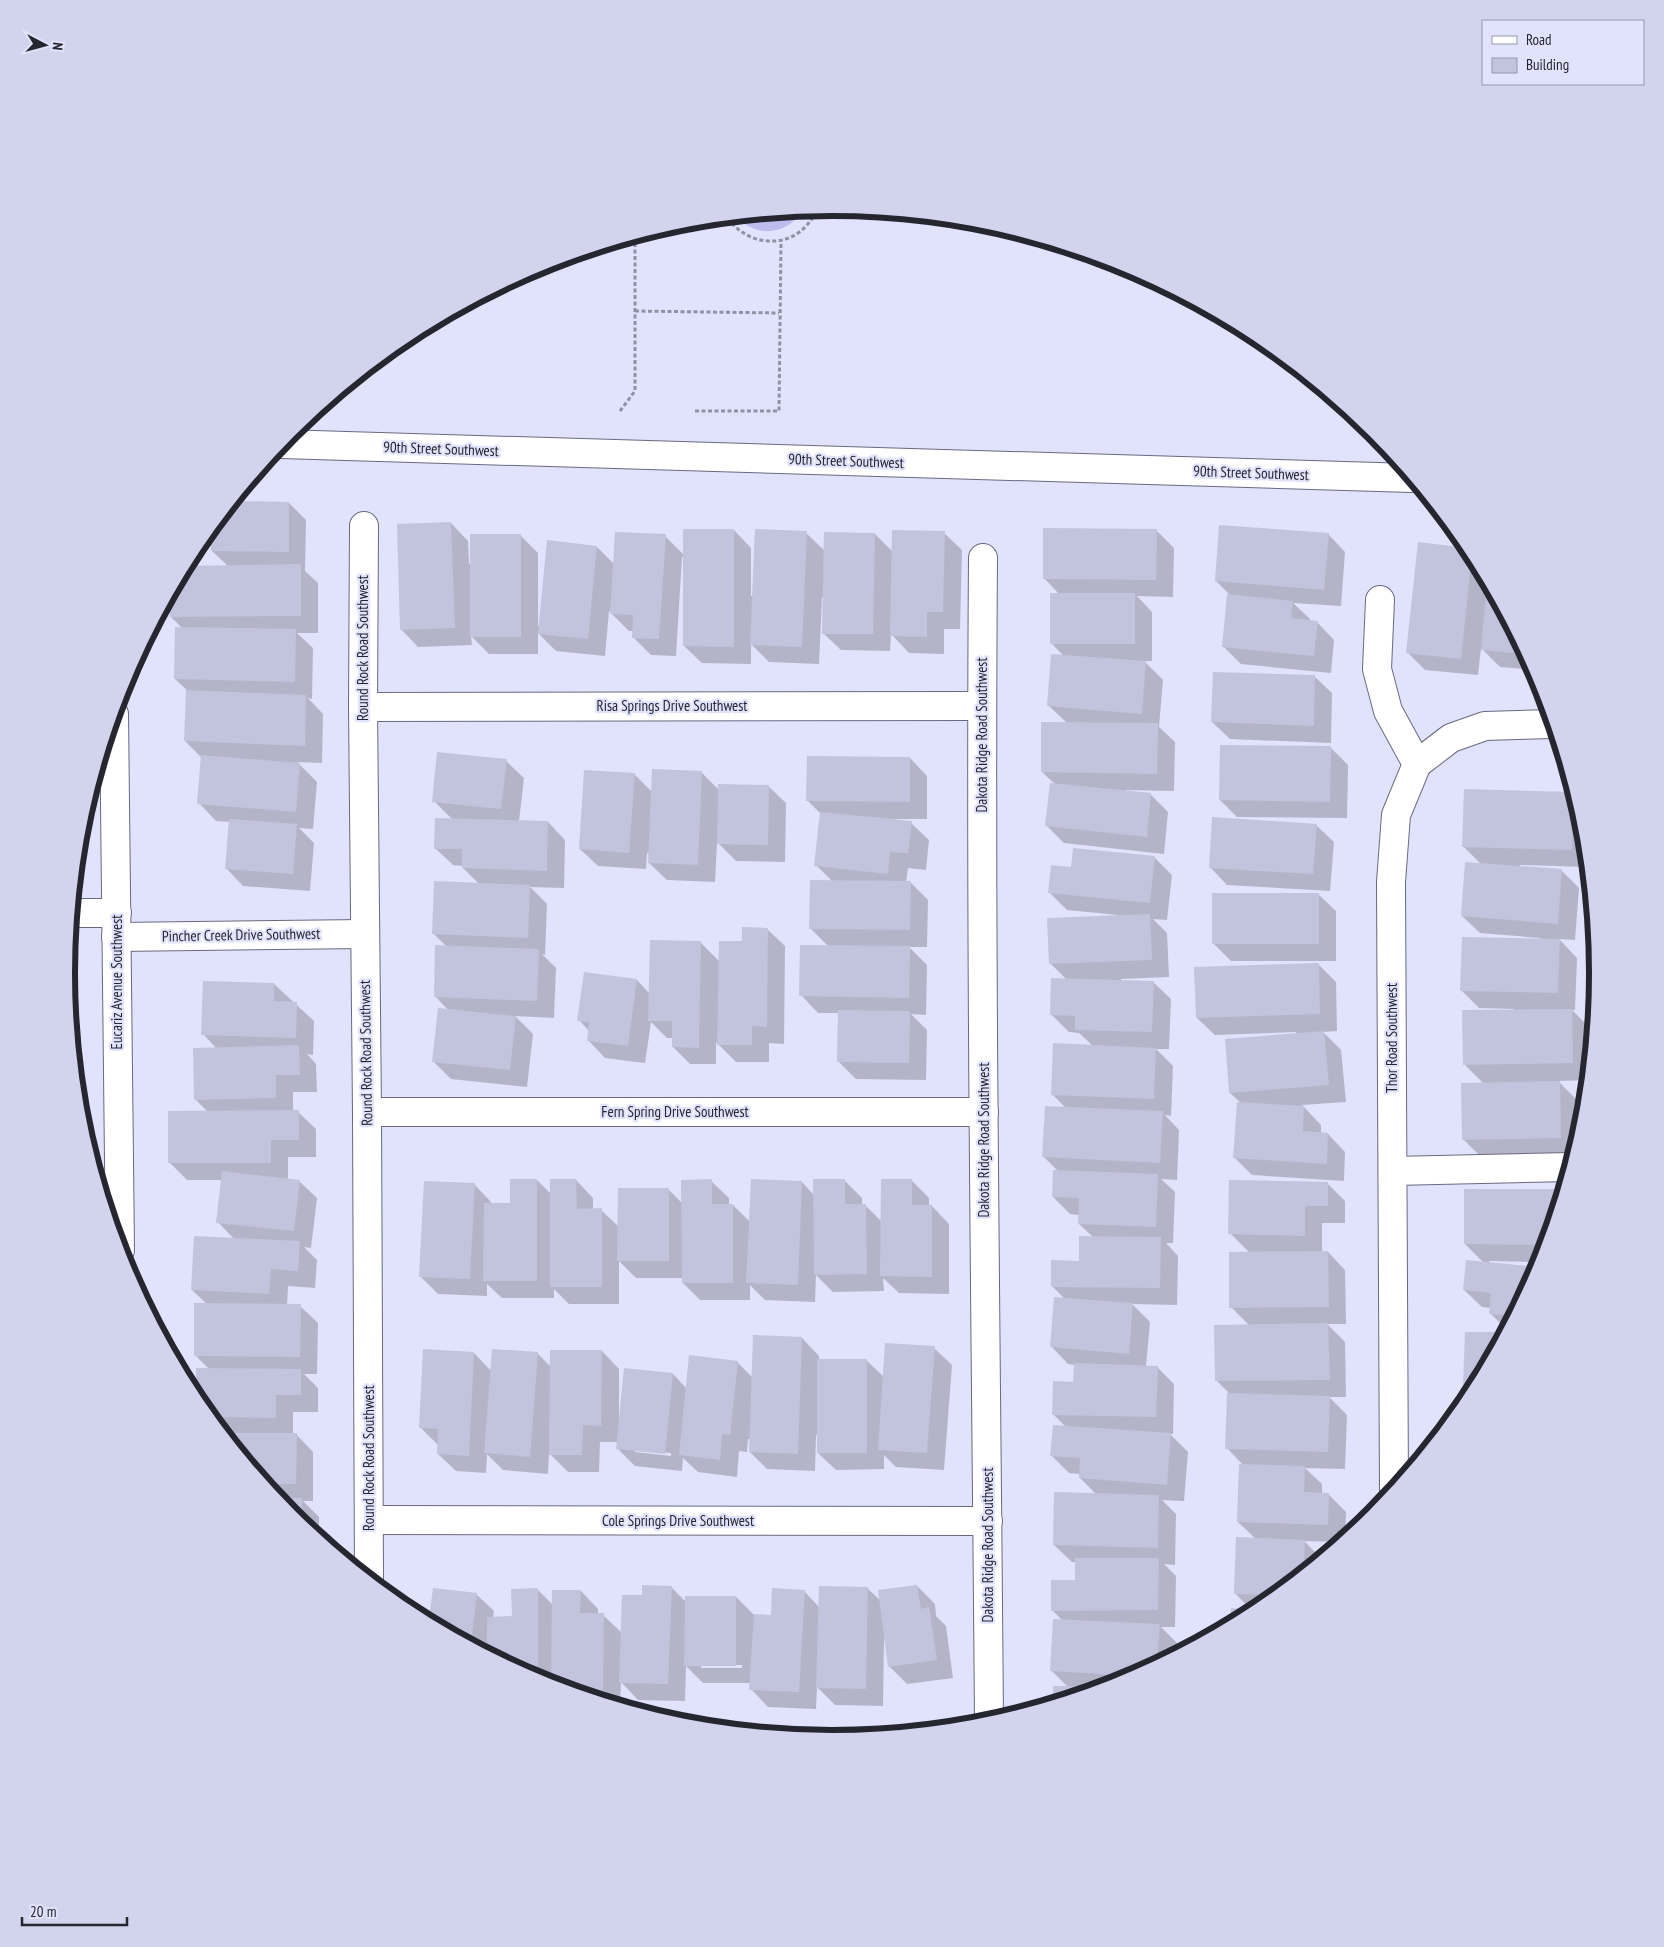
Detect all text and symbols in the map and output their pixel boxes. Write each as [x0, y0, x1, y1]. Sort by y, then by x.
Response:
north arrow [20, 20, 70, 70]
legend [1482, 20, 1644, 85]
text: Road [1526, 30, 1552, 49]
text: N [49, 42, 67, 51]
text: Building [1526, 55, 1569, 74]
street label: 90th Street Southwest [383, 437, 499, 460]
street label: 90th Street Southwest [788, 449, 904, 472]
street label: 90th Street Southwest [1193, 461, 1309, 484]
street label: Round Rock Road Southwest [353, 575, 372, 721]
street label: Dakota Ridge Road Southwest [972, 657, 991, 813]
street label: Risa Springs Drive Southwest [596, 696, 748, 715]
street label: Eucariz Avenue Southwest [107, 915, 126, 1049]
street label: Pincher Creek Drive Southwest [162, 924, 320, 945]
street label: Round Rock Road Southwest [355, 980, 376, 1126]
street label: Thor Road Southwest [1382, 983, 1401, 1093]
street label: Dakota Ridge Road Southwest [974, 1062, 993, 1218]
street label: Fern Spring Drive Southwest [601, 1102, 749, 1121]
street label: Round Rock Road Southwest [359, 1385, 378, 1531]
street label: Dakota Ridge Road Southwest [978, 1467, 997, 1623]
street label: Cole Springs Drive Southwest [602, 1511, 754, 1530]
scale bar [22, 1894, 128, 1926]
text: 20 m [30, 1902, 56, 1921]

